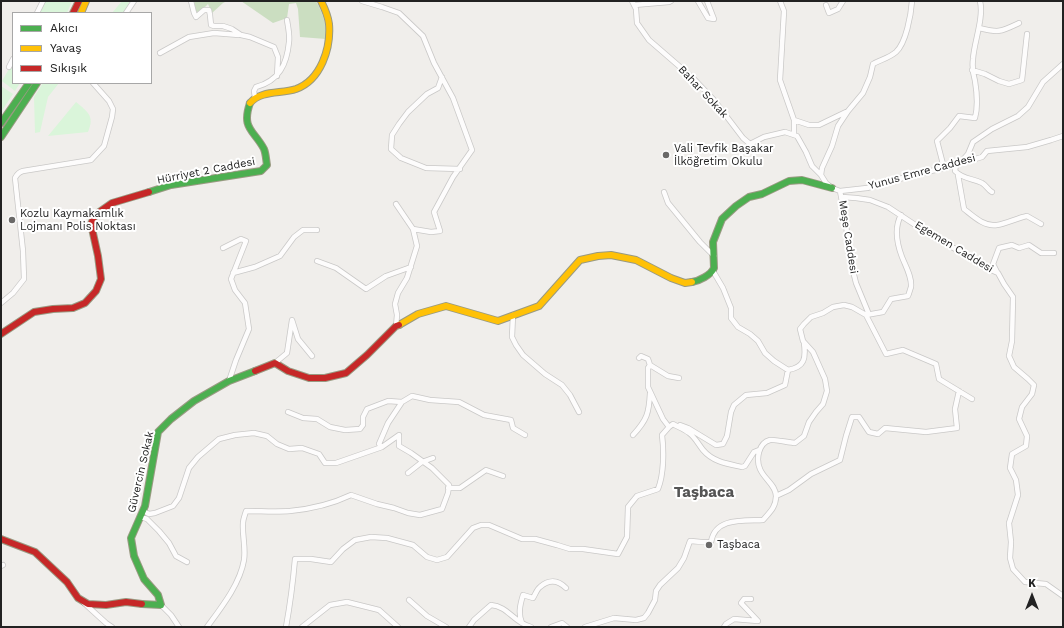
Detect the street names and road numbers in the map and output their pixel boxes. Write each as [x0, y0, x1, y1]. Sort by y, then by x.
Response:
street label: Bahar Sokak [675, 63, 731, 121]
street label: Yunus Emre Caddesi [867, 151, 977, 193]
street label: Hürriyet 2 Caddesi [156, 155, 256, 187]
street label: Meşe Caddesi [836, 199, 860, 275]
street label: Egemen Caddesi [912, 218, 996, 276]
street label: Güvercin Sokak [125, 430, 157, 514]

